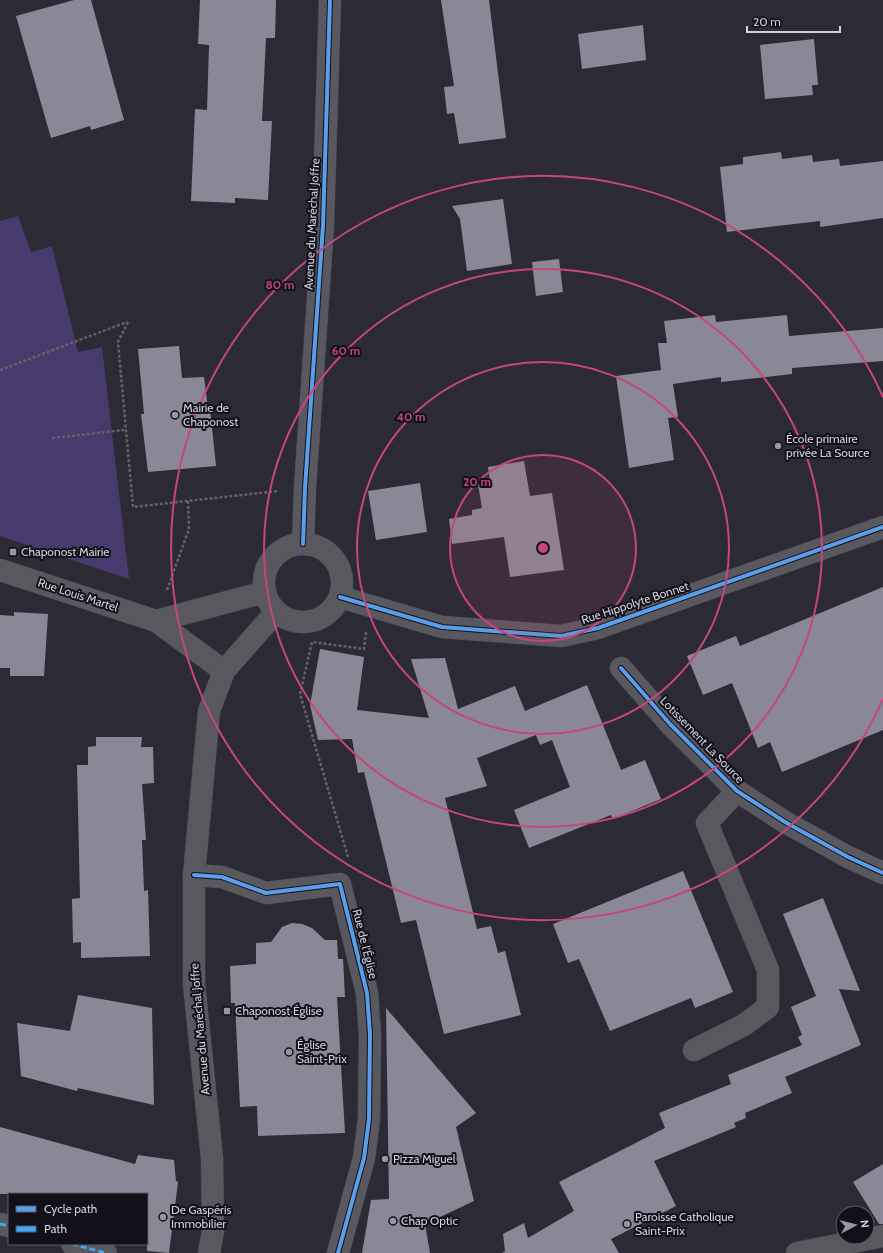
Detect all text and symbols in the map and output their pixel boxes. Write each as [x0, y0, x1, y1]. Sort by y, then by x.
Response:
scale bar [747, 8, 840, 34]
text: 20 m [753, 14, 781, 29]
street label: Avenue du Maréchal Joffre [301, 158, 322, 290]
text: 80 m [266, 277, 294, 292]
text: 60 m [332, 343, 360, 358]
place label: Mairie de Chaponost [183, 400, 238, 429]
text: 40 m [396, 409, 426, 424]
marker: Mairie de Chaponost [170, 410, 180, 420]
place label: École primaire privée La Source [786, 431, 869, 460]
marker: École primaire privée La Source [773, 441, 783, 451]
text: 20 m [463, 474, 491, 489]
centre of rings [536, 541, 550, 555]
place label: Chaponost Mairie [21, 544, 109, 559]
marker: Chaponost Mairie [8, 547, 18, 557]
street label: Rue Louis Martel [36, 575, 120, 615]
street label: Rue Hippolyte Bonnet [579, 578, 690, 627]
street label: Lotissement La Source [657, 693, 748, 786]
street label: Rue de l'Église [350, 907, 381, 980]
street label: Avenue du Maréchal Joffre [186, 963, 213, 1095]
place label: Chaponost Église [235, 1003, 322, 1018]
marker: Chaponost Église [222, 1006, 232, 1016]
place label: Église Saint-Prix [297, 1037, 347, 1066]
marker: Église Saint-Prix [284, 1047, 294, 1057]
place label: Pizza Miguel [393, 1151, 456, 1166]
marker: Pizza Miguel [380, 1154, 390, 1164]
legend [8, 1193, 148, 1245]
text: Cycle path [44, 1201, 97, 1216]
place label: De Gaspéris Immobilier [171, 1202, 231, 1231]
north arrow [835, 1205, 875, 1245]
place label: Paroisse Catholique Saint-Prix [635, 1209, 734, 1238]
marker: De Gaspéris Immobilier [158, 1212, 168, 1222]
place label: Chap Optic [401, 1213, 458, 1228]
marker: Chap Optic [388, 1216, 398, 1226]
marker: Paroisse Catholique Saint-Prix [622, 1219, 632, 1229]
text: N [858, 1219, 872, 1228]
text: Path [44, 1221, 67, 1236]

